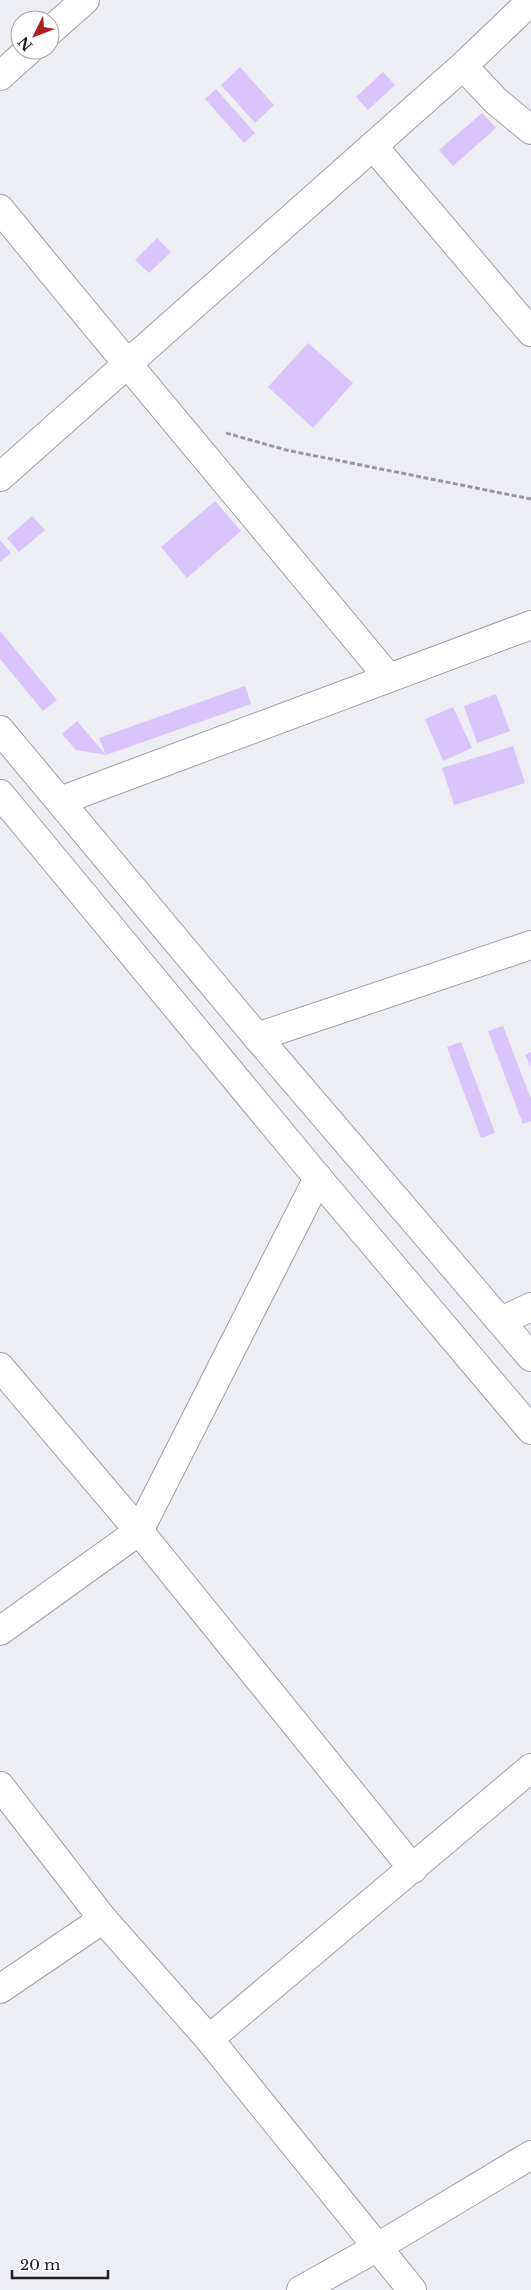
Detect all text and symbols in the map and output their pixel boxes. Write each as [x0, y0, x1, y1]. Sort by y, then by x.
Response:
north arrow [10, 10, 60, 60]
text: N [14, 33, 36, 55]
scale bar [12, 2248, 109, 2280]
text: 20 m [20, 2255, 60, 2274]

